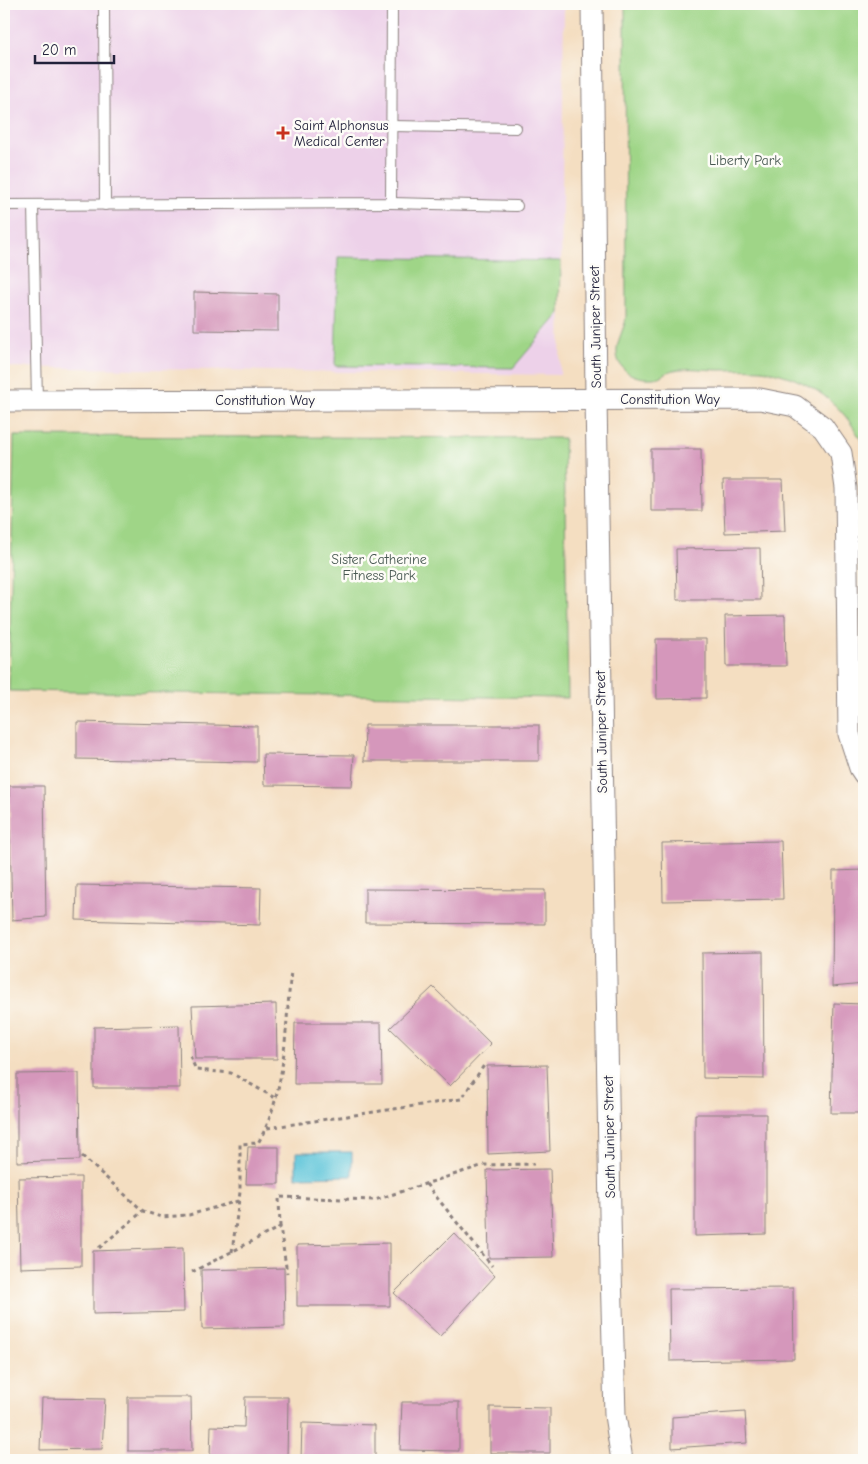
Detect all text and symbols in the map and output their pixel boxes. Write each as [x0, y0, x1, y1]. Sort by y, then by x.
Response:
scale bar [35, 32, 114, 64]
text: 20 m [42, 41, 76, 59]
place label: Saint Alphonsus Medical Center [294, 117, 389, 150]
marker: Saint Alphonsus Medical Center [276, 126, 290, 140]
park label: Liberty Park [709, 152, 781, 169]
street label: South Juniper Street [586, 265, 605, 388]
street label: Constitution Way [620, 391, 721, 408]
street label: Constitution Way [215, 392, 316, 409]
park label: Sister Catherine Fitness Park [331, 551, 427, 584]
street label: South Juniper Street [592, 670, 611, 793]
street label: South Juniper Street [600, 1075, 619, 1198]

